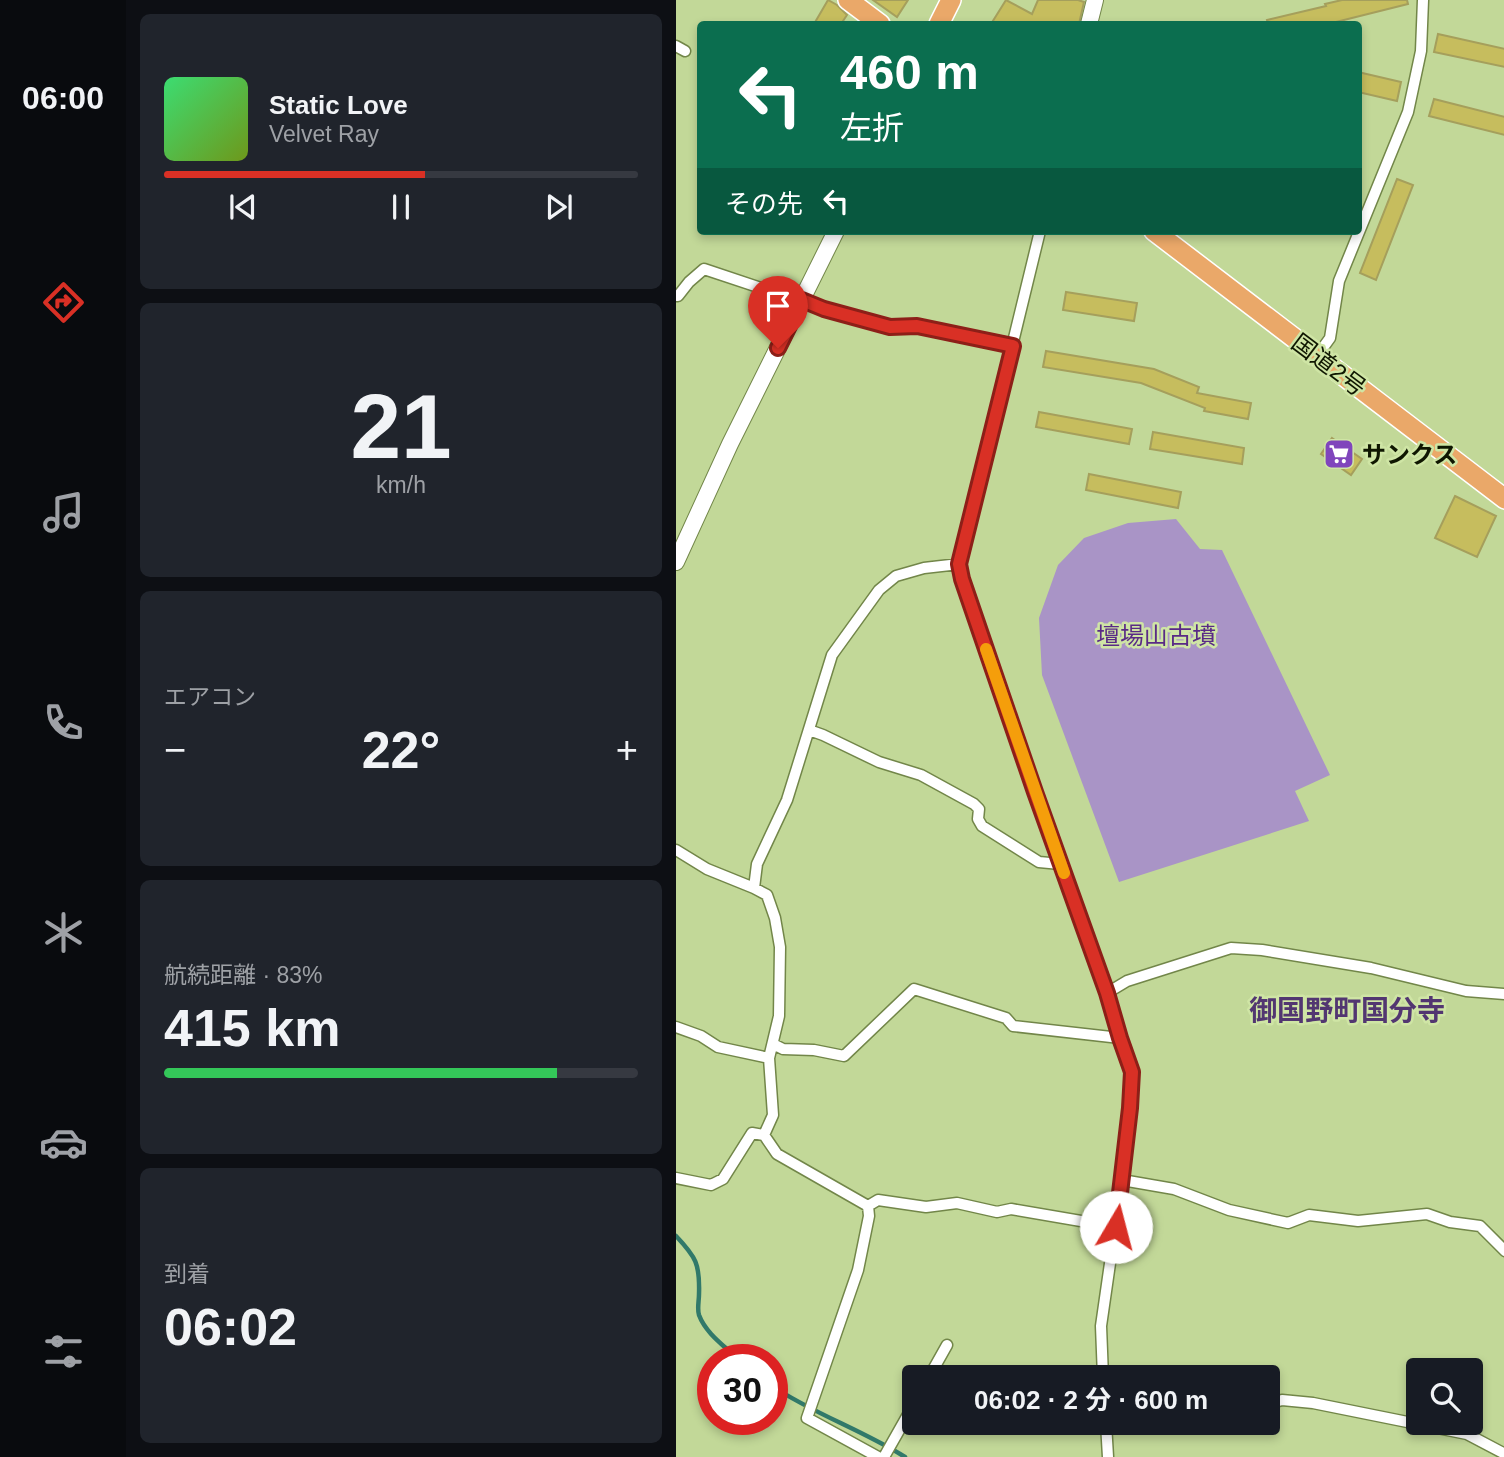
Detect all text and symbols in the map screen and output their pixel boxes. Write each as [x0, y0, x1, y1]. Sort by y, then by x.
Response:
text: 460 m [840, 45, 979, 99]
icon: left [725, 49, 816, 140]
text: 06:00 [22, 80, 104, 116]
text: Static Love [269, 90, 408, 120]
text: 左折 [840, 110, 904, 146]
text: Velvet Ray [269, 121, 379, 147]
icon: left [817, 182, 855, 220]
icon: previous [224, 188, 262, 226]
icon: pause [382, 188, 420, 226]
icon: next [540, 188, 578, 226]
text: その先 [725, 189, 803, 219]
pin [748, 276, 808, 348]
icon: directions [39, 278, 88, 327]
icon: arrive [759, 287, 797, 325]
street label: 国道2号 [1287, 329, 1371, 401]
text: 21 [350, 376, 452, 477]
supermarket icon: サンクス [1322, 437, 1356, 471]
place label: サンクス [1362, 441, 1457, 468]
text: km/h [376, 472, 426, 498]
icon: music [39, 488, 88, 537]
park label: 壇場山古墳 [1096, 622, 1216, 649]
text: エアコン [164, 684, 256, 710]
icon: phone [39, 698, 88, 747]
text: 22° [362, 721, 440, 779]
text: − [164, 729, 186, 771]
text: + [616, 729, 638, 771]
icon: climate [39, 908, 88, 957]
text: 航続距離 · 83% [164, 962, 322, 988]
district label: 御国野町国分寺 [1249, 995, 1445, 1026]
text: 415 km [164, 999, 340, 1057]
icon: car [39, 1118, 88, 1167]
position arrow [1079, 1190, 1153, 1264]
text: 到着 [164, 1261, 210, 1287]
text: 06:02 [164, 1298, 297, 1356]
icon: filters [39, 1327, 88, 1376]
speed limit sign: 30 [697, 1344, 788, 1435]
map controls [1406, 1358, 1483, 1435]
button: search [1406, 1358, 1483, 1435]
text: 06:02 · 2 分 · 600 m [974, 1385, 1208, 1415]

